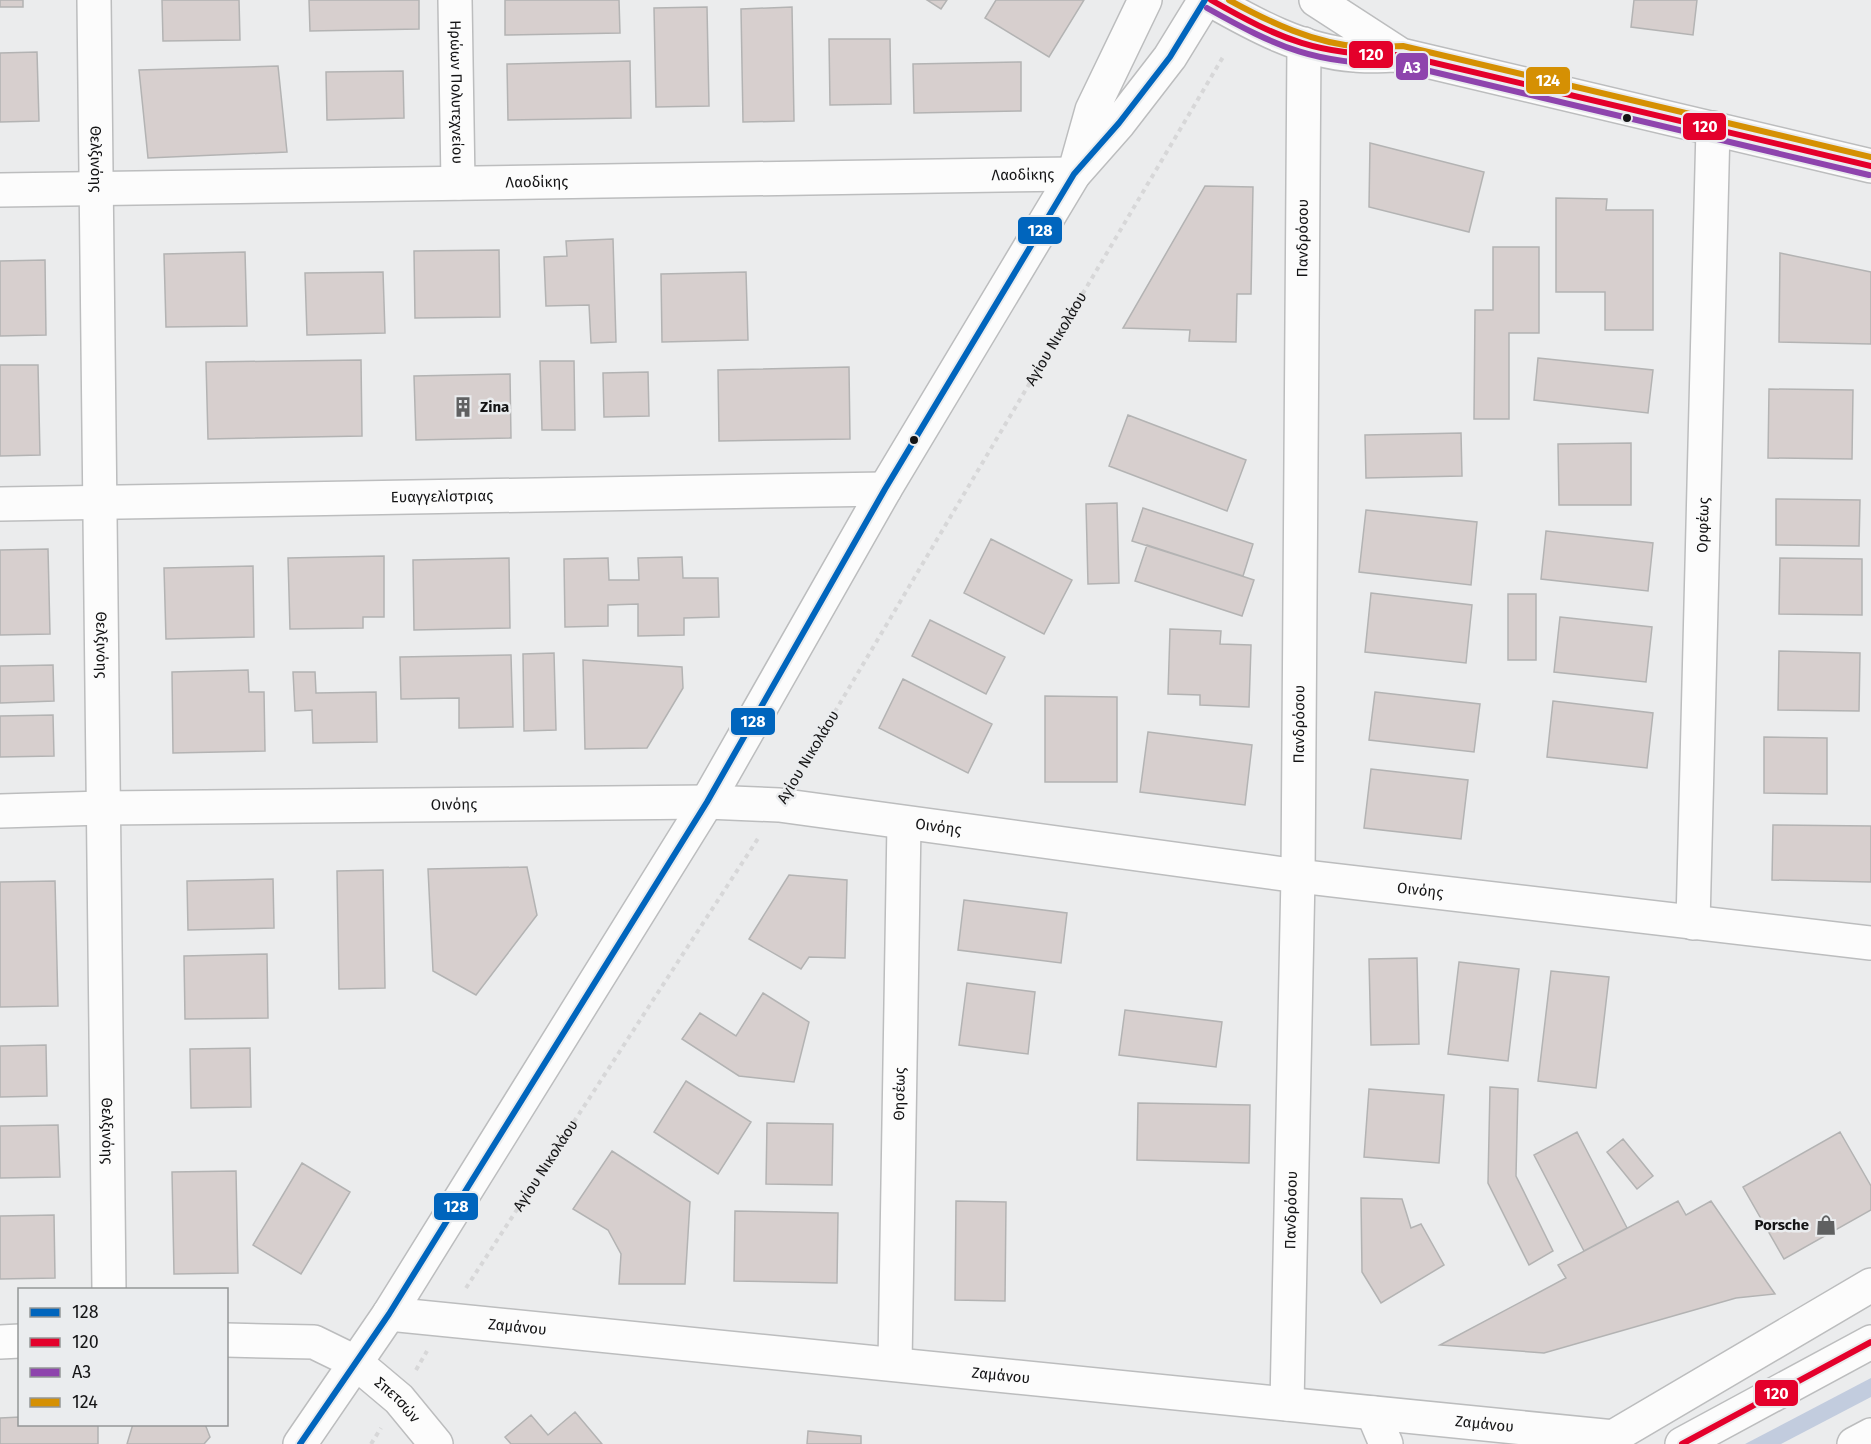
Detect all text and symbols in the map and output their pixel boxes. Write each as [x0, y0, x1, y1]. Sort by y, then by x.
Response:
street label: Ηρώων Πολυτεχνείου [446, 20, 467, 164]
line badge: 120 [1348, 40, 1394, 69]
text: 120 [1358, 45, 1384, 64]
line badge: Α3 [1395, 52, 1429, 81]
text: Α3 [1402, 58, 1421, 77]
line badge: 124 [1525, 66, 1571, 95]
text: 124 [1536, 71, 1560, 90]
unlabelled marker [1621, 112, 1633, 124]
line badge: 120 [1682, 112, 1727, 141]
text: 120 [1692, 117, 1718, 136]
street label: Θελξινόης [86, 125, 105, 193]
street label: Λαοδίκης [991, 165, 1054, 184]
street label: Λαοδίκης [505, 173, 568, 191]
street label: Πανδρόσου [1293, 199, 1312, 277]
line badge: 128 [1017, 216, 1063, 245]
text: 128 [1028, 221, 1053, 240]
street label: Αγίου Νικολάου [1021, 289, 1091, 389]
building icon: Zina [451, 395, 475, 419]
place label: Zina [480, 398, 509, 416]
unlabelled marker [908, 434, 920, 446]
street label: Ευαγγελίστριας [391, 487, 493, 506]
street label: Ορφέως [1693, 497, 1713, 553]
street label: Θελξινόης [92, 611, 111, 678]
street label: Πανδρόσου [1290, 685, 1308, 763]
line badge: 128 [730, 707, 776, 736]
street label: Αγίου Νικολάου [773, 707, 843, 807]
text: 128 [741, 712, 766, 731]
street label: Οινόης [431, 795, 477, 814]
street label: Οινόης [914, 815, 963, 839]
street label: Οινόης [1396, 879, 1444, 902]
street label: Θησέως [890, 1067, 909, 1121]
street label: Θελξινόης [98, 1097, 117, 1164]
street label: Αγίου Νικολάου [509, 1116, 582, 1215]
street label: Πανδρόσου [1281, 1171, 1301, 1250]
line badge: 128 [433, 1192, 479, 1221]
text: 128 [444, 1197, 469, 1216]
shop icon: Porsche [1814, 1213, 1838, 1237]
place label: Porsche [1754, 1216, 1809, 1234]
legend [18, 1288, 228, 1426]
text: 128 [72, 1301, 99, 1323]
street label: Ζαμάνου [487, 1315, 547, 1339]
text: 120 [72, 1331, 99, 1353]
text: Α3 [72, 1361, 91, 1383]
street label: Ζαμάνου [971, 1364, 1031, 1387]
street label: Σπετσών [371, 1373, 424, 1427]
line badge: 120 [1754, 1379, 1799, 1407]
text: 120 [1763, 1384, 1789, 1403]
text: 124 [72, 1391, 98, 1413]
street label: Ζαμάνου [1454, 1412, 1515, 1436]

